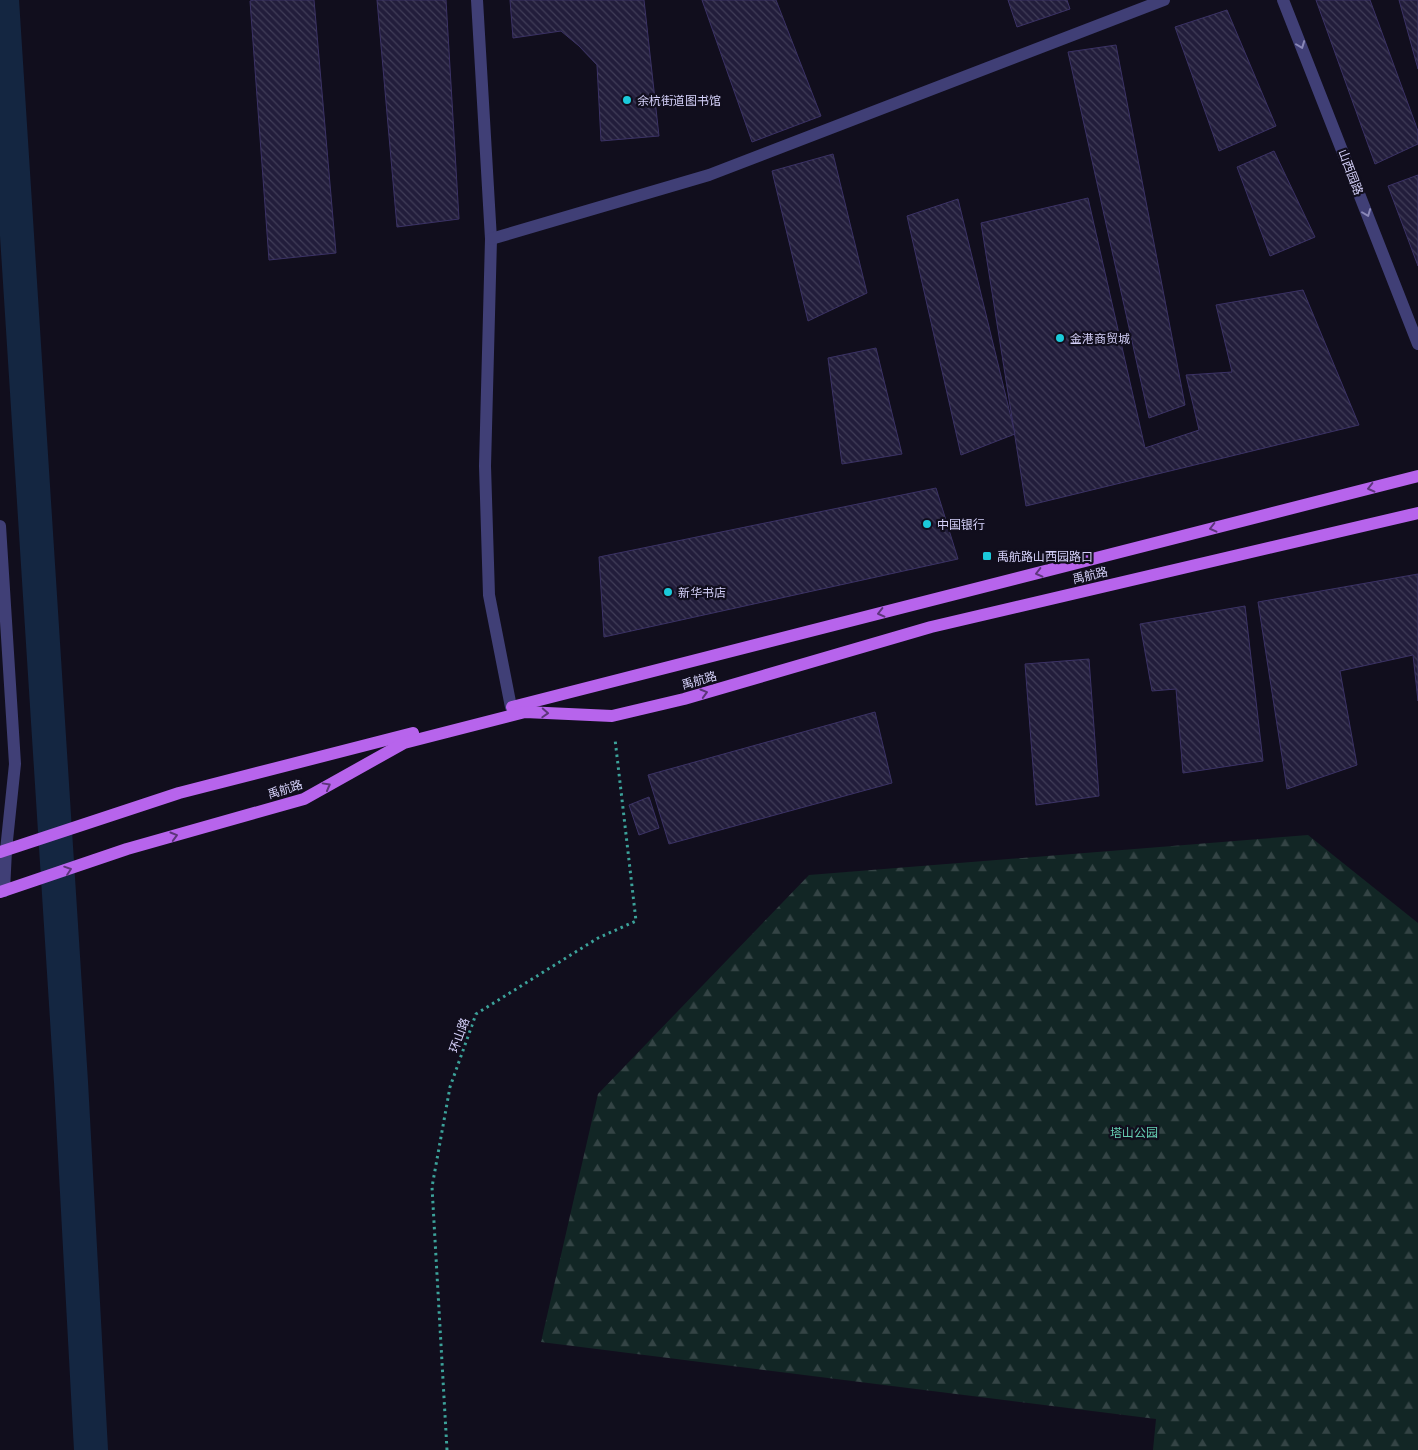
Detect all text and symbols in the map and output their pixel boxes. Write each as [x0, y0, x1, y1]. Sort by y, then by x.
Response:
one-way arrow [1295, 41, 1305, 49]
place label: 余杭街道图书馆 [637, 93, 721, 108]
marker: 余杭街道图书馆 [621, 94, 633, 106]
street label: 山西园路 [1335, 147, 1367, 197]
one-way arrow [1360, 208, 1371, 217]
place label: 金港商贸城 [1070, 331, 1130, 346]
marker: 金港商贸城 [1054, 332, 1066, 344]
one-way arrow [1366, 482, 1375, 493]
place label: 中国银行 [937, 517, 985, 532]
marker: 中国银行 [921, 518, 933, 530]
one-way arrow [1209, 522, 1218, 533]
place label: 禹航路山西园路口 [997, 549, 1093, 564]
marker: 禹航路山西园路口 [981, 550, 993, 562]
street label: 禹航路 [1071, 564, 1109, 586]
one-way arrow [1035, 567, 1043, 577]
place label: 新华书店 [678, 585, 726, 600]
marker: 新华书店 [662, 586, 674, 598]
one-way arrow [877, 607, 886, 618]
street label: 禹航路 [680, 668, 718, 692]
one-way arrow [700, 688, 708, 698]
one-way arrow [541, 707, 549, 718]
street label: 禹航路 [266, 776, 304, 802]
one-way arrow [322, 782, 331, 792]
one-way arrow [169, 831, 178, 842]
one-way arrow [63, 866, 71, 876]
street label: 环山路 [446, 1016, 472, 1054]
park label: 塔山公园 [1110, 1125, 1158, 1140]

